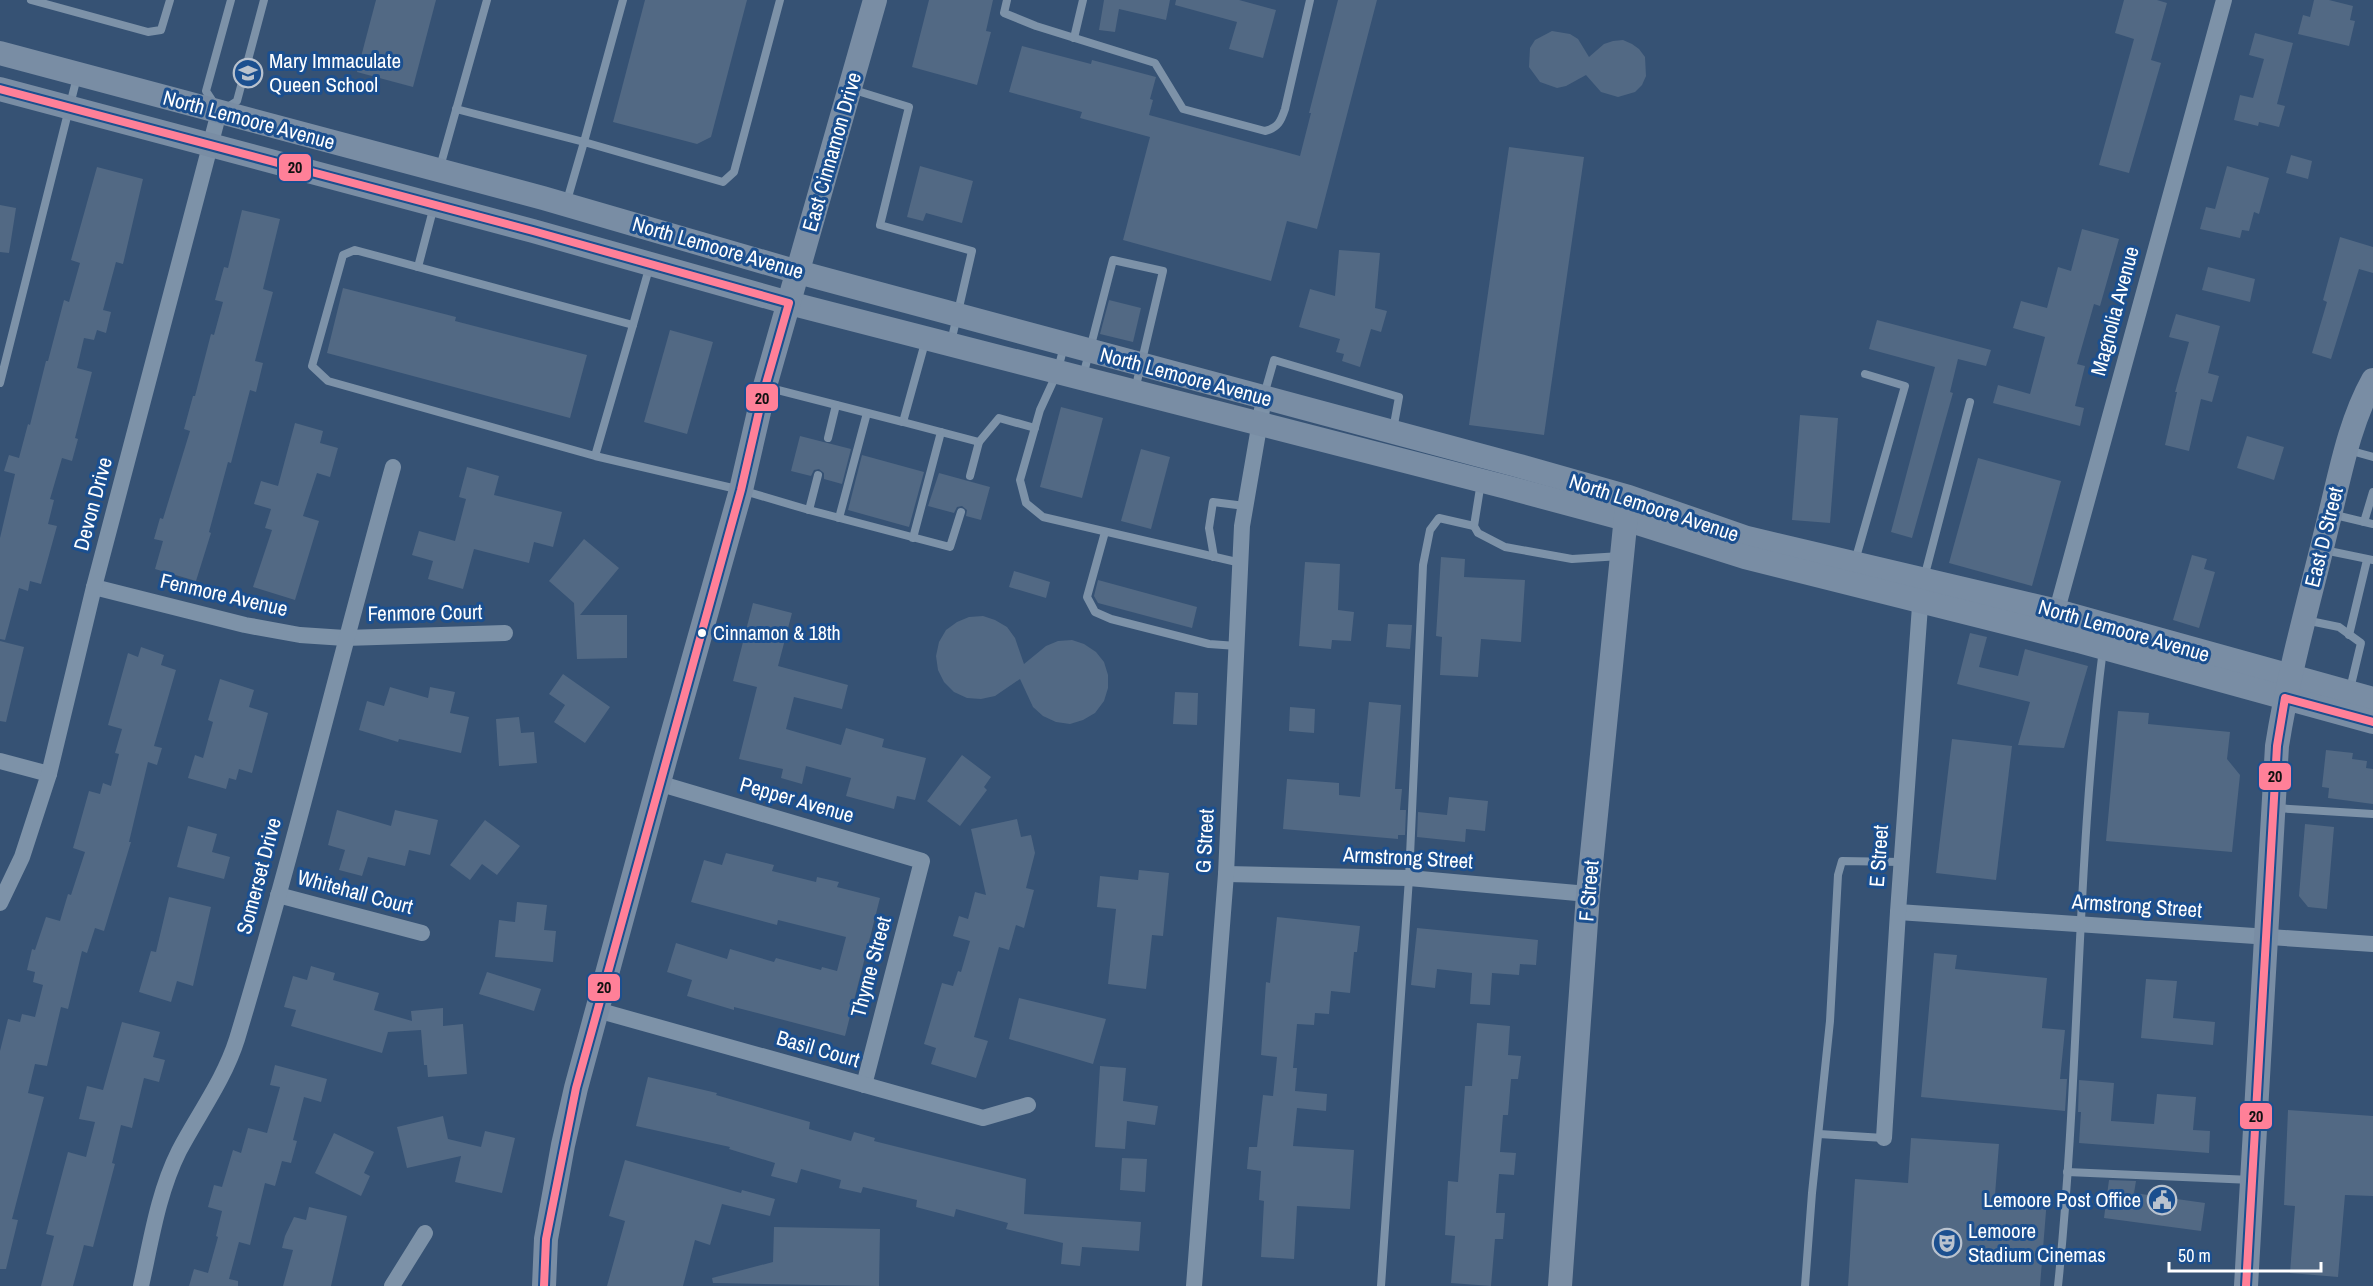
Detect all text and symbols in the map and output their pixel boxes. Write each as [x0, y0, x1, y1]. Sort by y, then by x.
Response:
place label: Mary Immaculate Queen School [269, 46, 401, 99]
school or university icon: Mary Immaculate Queen School [232, 57, 264, 89]
street label: East Cinnamon Drive [795, 69, 868, 235]
street label: North Lemoore Avenue [160, 83, 338, 156]
line badge: 20 [278, 153, 312, 182]
text: 20 [288, 156, 302, 178]
street label: North Lemoore Avenue [629, 209, 807, 286]
street label: Magnolia Avenue [2083, 243, 2146, 379]
street label: North Lemoore Avenue [1097, 340, 1275, 413]
line badge: 20 [745, 383, 779, 412]
text: 20 [755, 387, 769, 409]
street label: Devon Drive [66, 454, 119, 554]
street label: North Lemoore Avenue [1566, 466, 1743, 549]
street label: East D Street [2297, 483, 2350, 590]
street label: Fenmore Avenue [158, 566, 291, 623]
street label: North Lemoore Avenue [2035, 592, 2213, 669]
street label: Fenmore Court [367, 597, 483, 628]
place label: Cinnamon & 18th [713, 619, 841, 646]
marker: Cinnamon & 18th [696, 627, 708, 639]
line badge: 20 [2258, 762, 2292, 791]
text: 20 [2268, 765, 2282, 787]
street label: Pepper Avenue [737, 769, 858, 830]
street label: G Street [1188, 808, 1221, 874]
street label: Somerset Drive [229, 814, 288, 937]
street label: E Street [1862, 824, 1895, 888]
street label: Armstrong Street [1341, 840, 1474, 875]
street label: F Street [1571, 859, 1606, 923]
street label: Whitehall Court [294, 862, 416, 921]
street label: Armstrong Street [2070, 886, 2203, 925]
street label: Thyme Street [843, 913, 898, 1021]
line badge: 20 [587, 973, 621, 1002]
text: 20 [597, 976, 611, 998]
street label: Basil Court [773, 1023, 863, 1074]
line badge: 20 [2239, 1102, 2273, 1130]
text: 20 [2249, 1105, 2263, 1127]
public building icon: Lemoore Post Office [2146, 1184, 2178, 1216]
place label: Lemoore Post Office [1983, 1185, 2141, 1214]
place label: Lemoore Stadium Cinemas [1968, 1216, 2106, 1269]
theatre icon: Lemoore Stadium Cinemas [1931, 1227, 1963, 1259]
scale bar [2169, 1235, 2320, 1273]
text: 50 m [2178, 1243, 2211, 1268]

